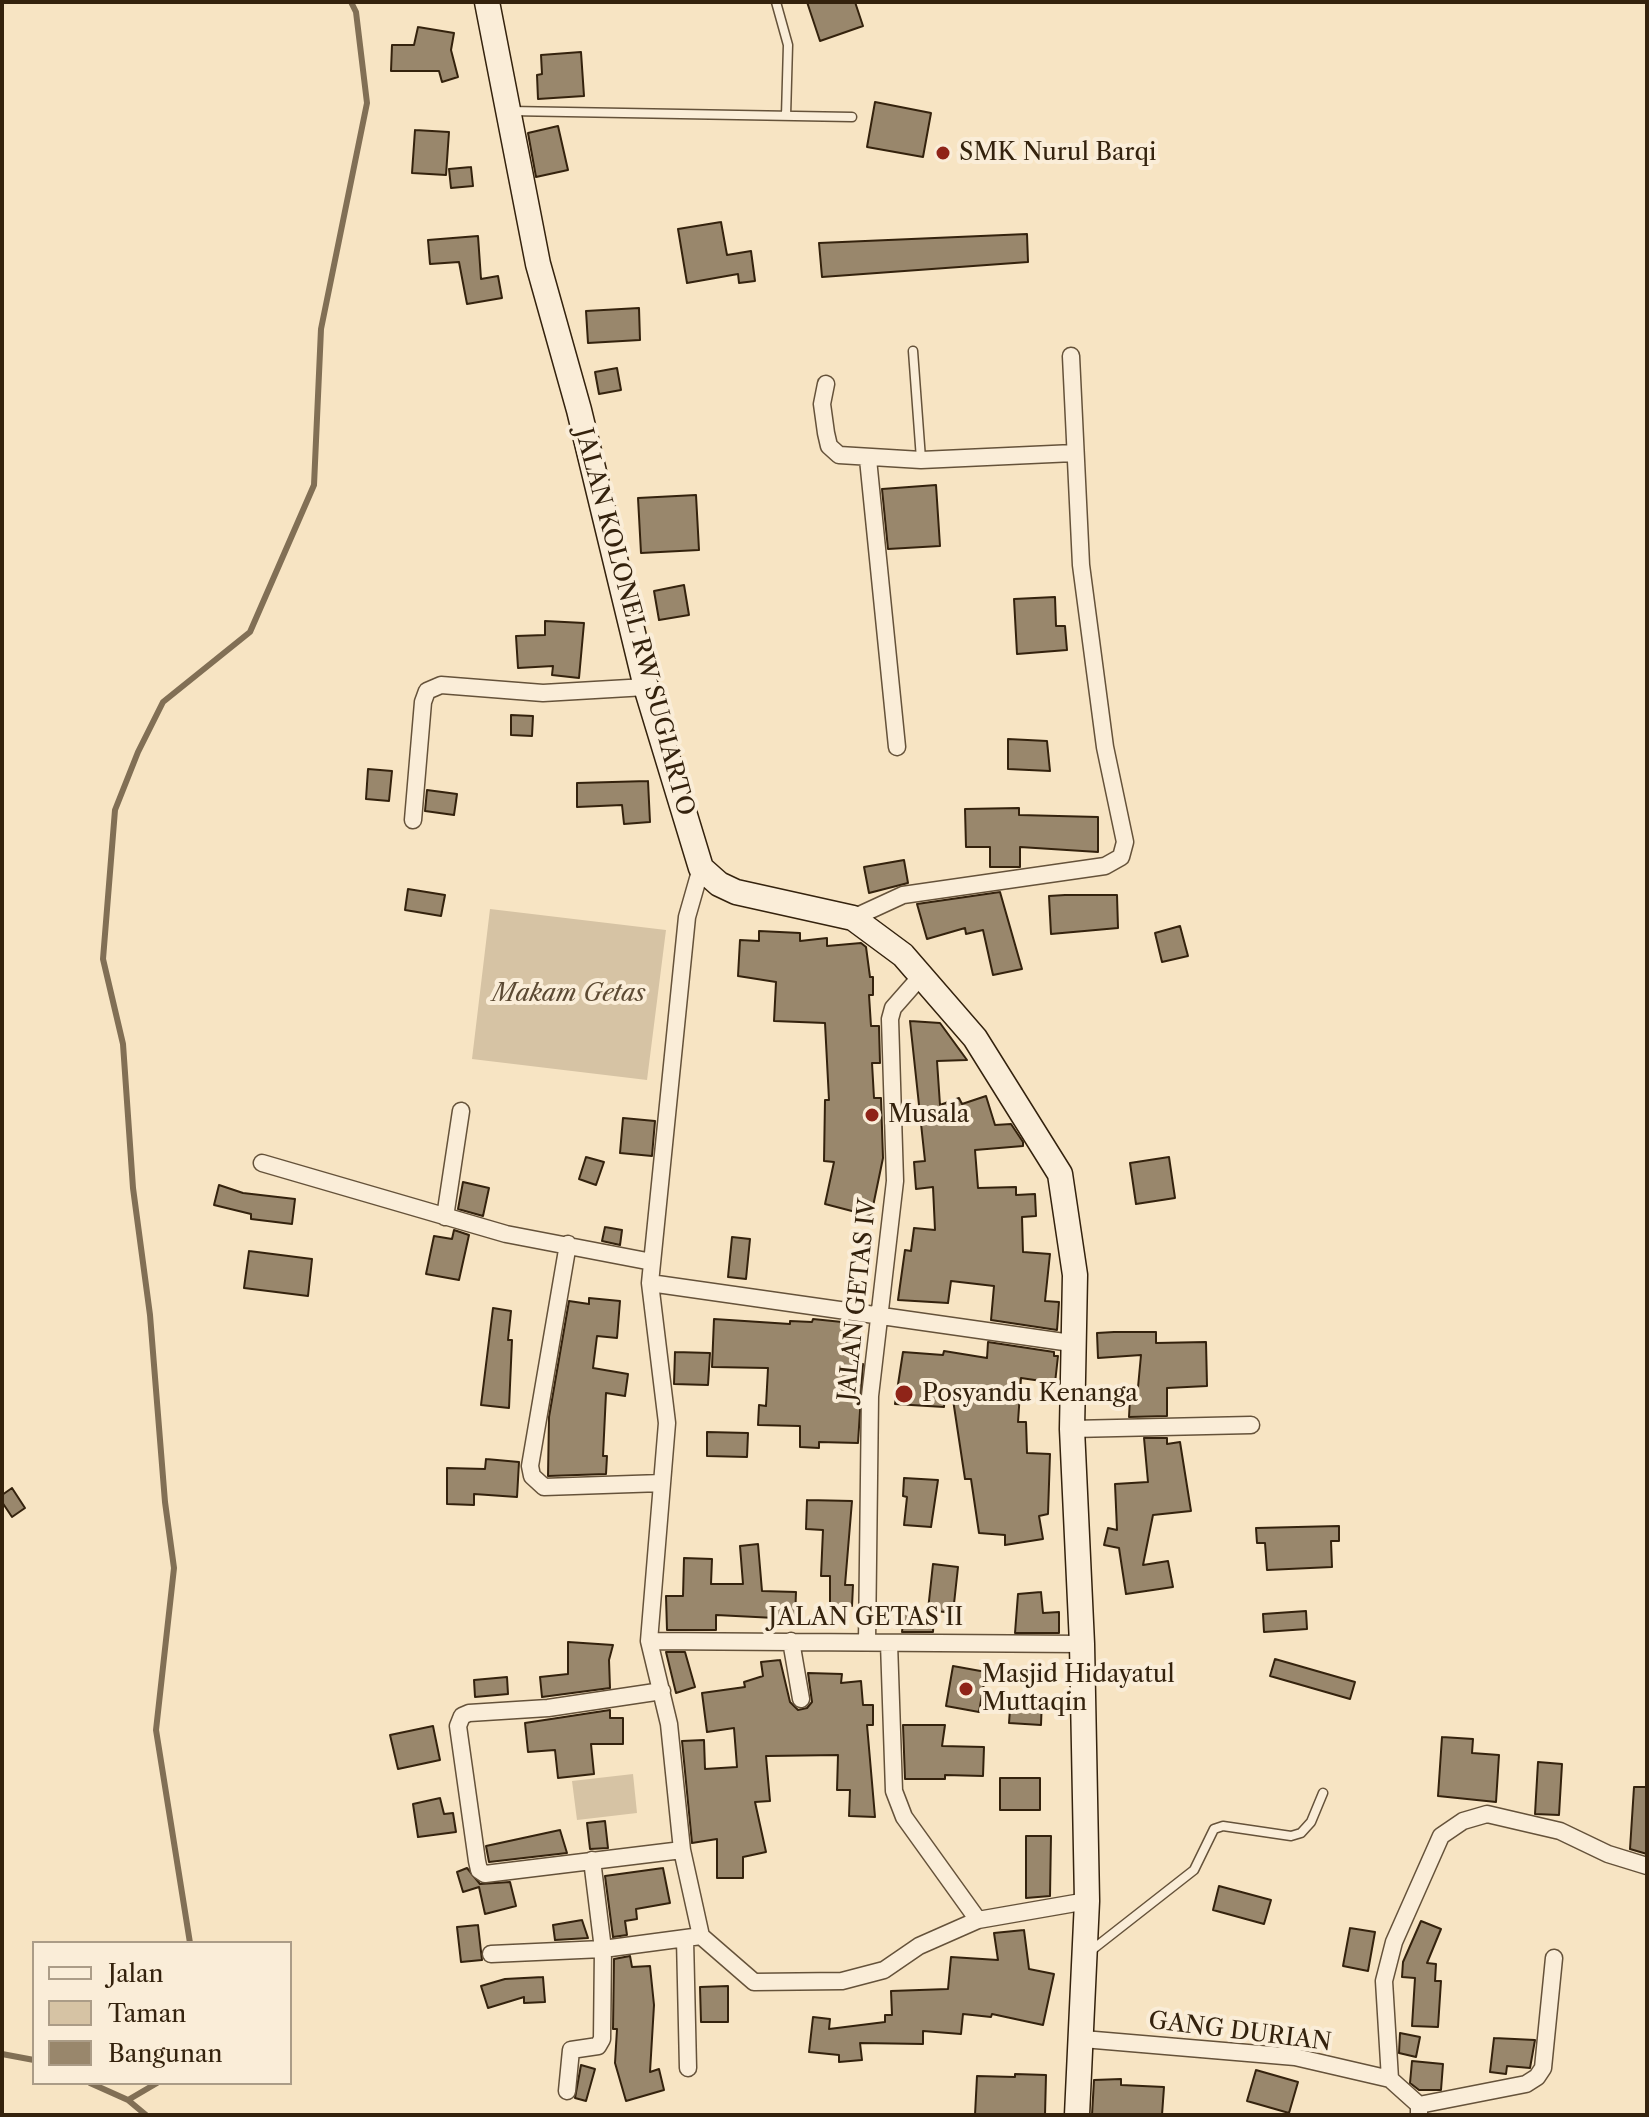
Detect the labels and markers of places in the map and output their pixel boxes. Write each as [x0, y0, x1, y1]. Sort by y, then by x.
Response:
place label: SMK Nurul Barqi [959, 139, 1156, 167]
marker: SMK Nurul Barqi [934, 144, 952, 162]
place label: Musala [888, 1101, 970, 1129]
marker: Musala [863, 1106, 881, 1124]
place label: Posyandu Kenanga [922, 1380, 1138, 1408]
marker: Posyandu Kenanga [893, 1383, 915, 1405]
place label: Masjid Hidayatul Muttaqin [982, 1661, 1175, 1717]
marker: Masjid Hidayatul Muttaqin [957, 1680, 975, 1698]

